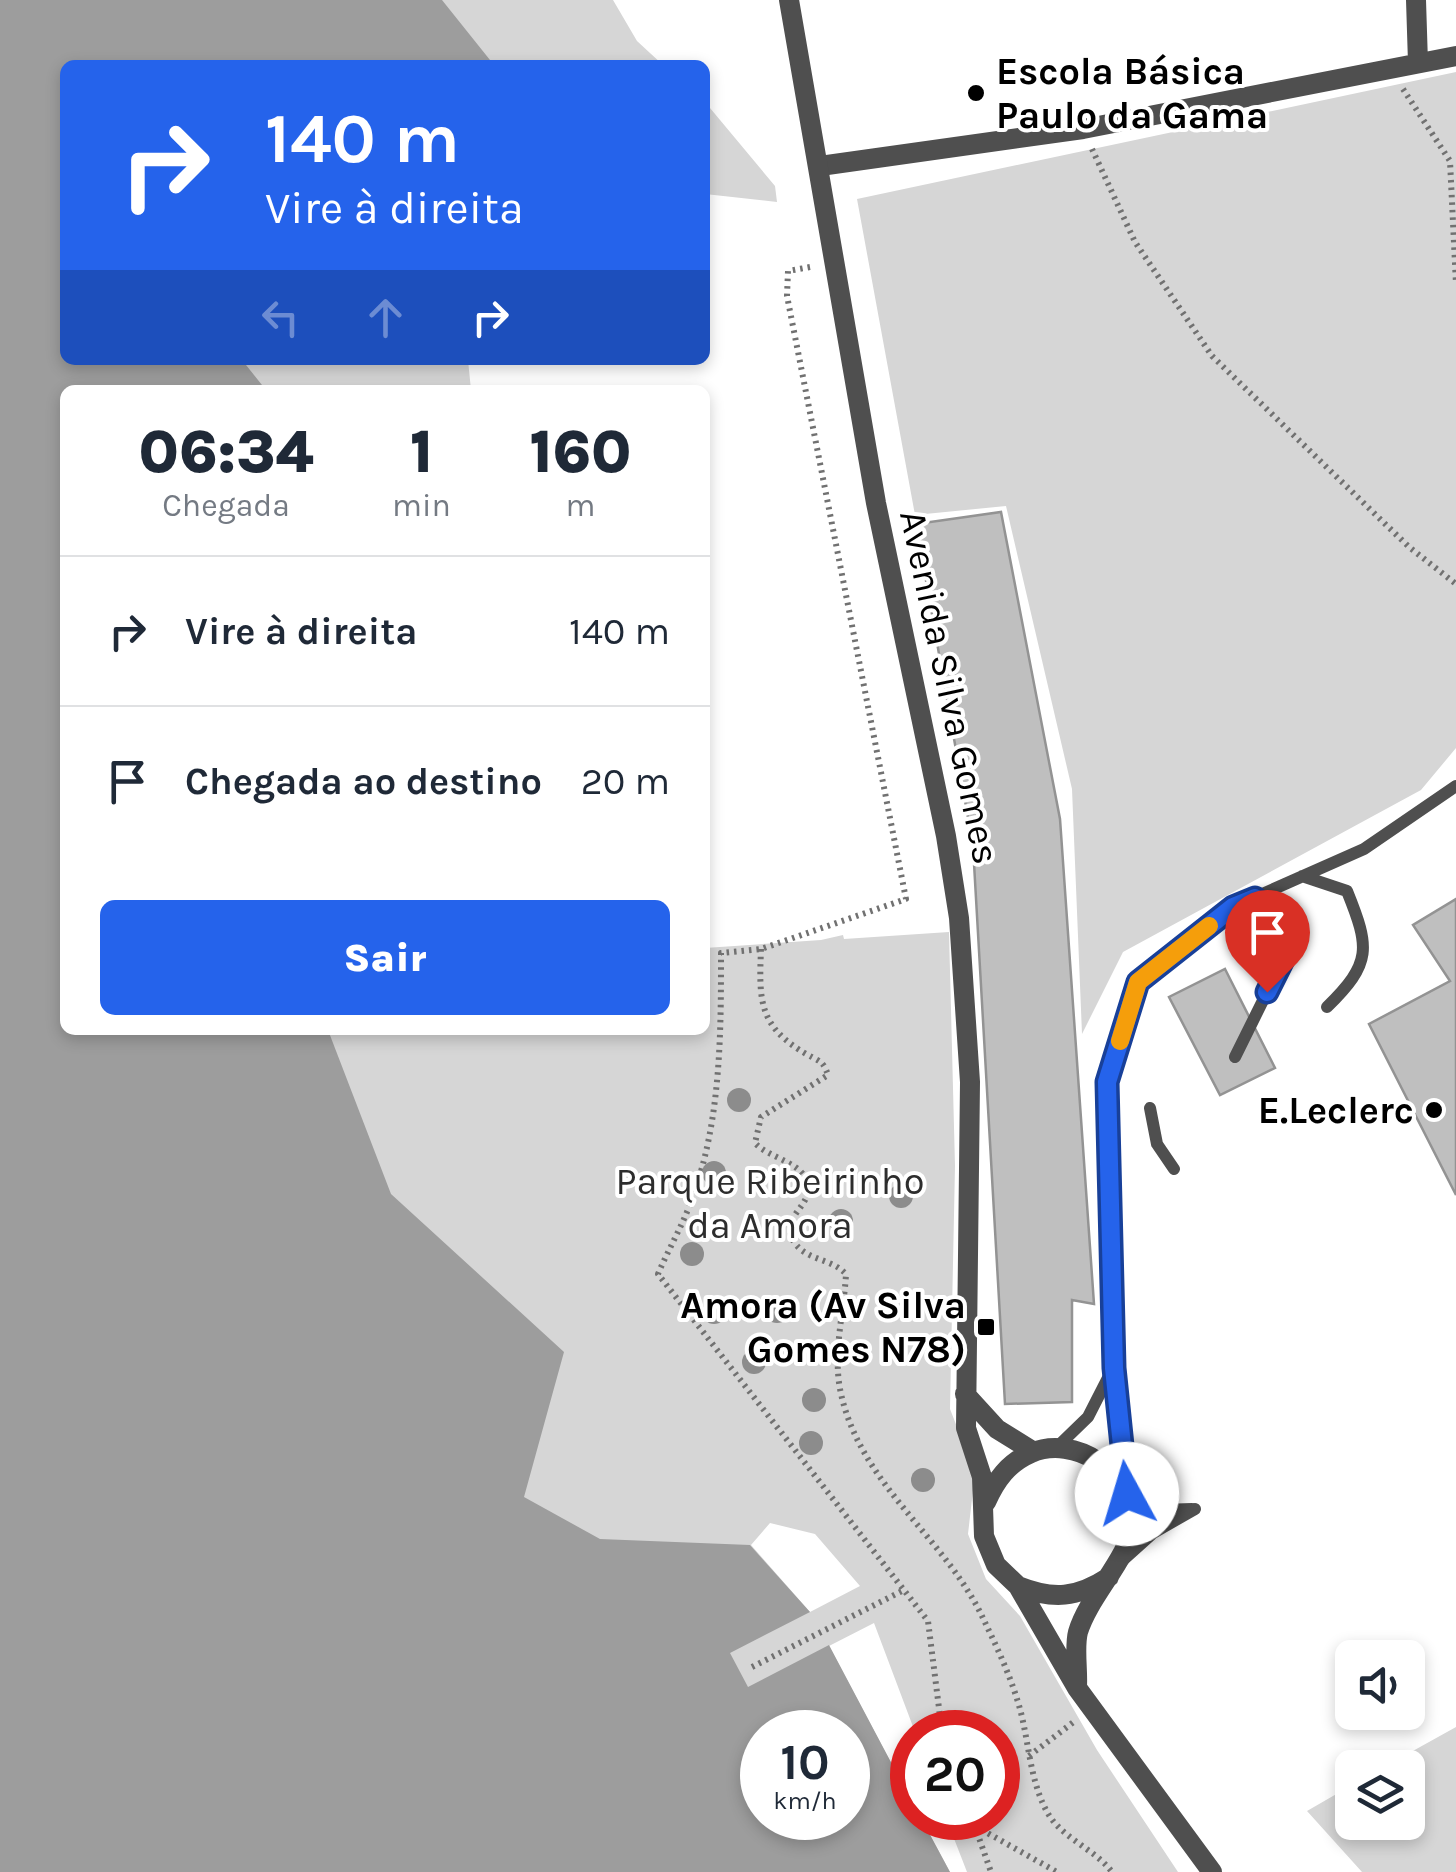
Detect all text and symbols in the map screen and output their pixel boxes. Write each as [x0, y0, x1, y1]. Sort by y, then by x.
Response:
place label: Escola Básica Paulo da Gama [996, 49, 1268, 138]
marker: Escola Básica Paulo da Gama [965, 82, 987, 104]
text: 140 m [265, 98, 460, 180]
icon: right [100, 100, 230, 230]
text: Vire à direita [265, 182, 524, 234]
icon: left [253, 290, 308, 345]
icon: ahead [358, 290, 413, 345]
icon: right [463, 290, 518, 345]
text: 06:34 [139, 417, 313, 487]
text: 1 [410, 417, 433, 487]
text: 160 [529, 417, 631, 487]
text: Chegada [162, 487, 290, 524]
text: min [392, 487, 451, 524]
text: m [565, 487, 595, 524]
street label: Avenida Silva Gomes [890, 506, 1009, 868]
icon: right [100, 604, 155, 659]
text: Vire à direita [185, 609, 417, 654]
text: 140 m [569, 609, 670, 654]
icon: arrive [100, 754, 155, 809]
text: Chegada ao destino [185, 759, 542, 804]
text: 20 m [581, 759, 670, 804]
pin [1225, 890, 1310, 993]
button: Sair [100, 900, 670, 1015]
icon: arrive [1240, 905, 1295, 960]
place label: E.Leclerc [1258, 1088, 1414, 1133]
marker: E.Leclerc [1423, 1099, 1445, 1121]
park label: Parque Ribeirinho da Amora [615, 1159, 925, 1248]
place label: Amora (Av Silva Gomes N78) [680, 1283, 966, 1372]
marker: Amora (Av Silva Gomes N78) [975, 1316, 997, 1338]
position arrow [1075, 1442, 1179, 1546]
map controls [1335, 1640, 1425, 1840]
button: sound [1335, 1640, 1425, 1730]
speed limit sign: 20 [890, 1710, 1020, 1840]
text: 10 [780, 1733, 830, 1792]
button: layers [1335, 1750, 1425, 1840]
text: km/h [773, 1786, 837, 1815]

